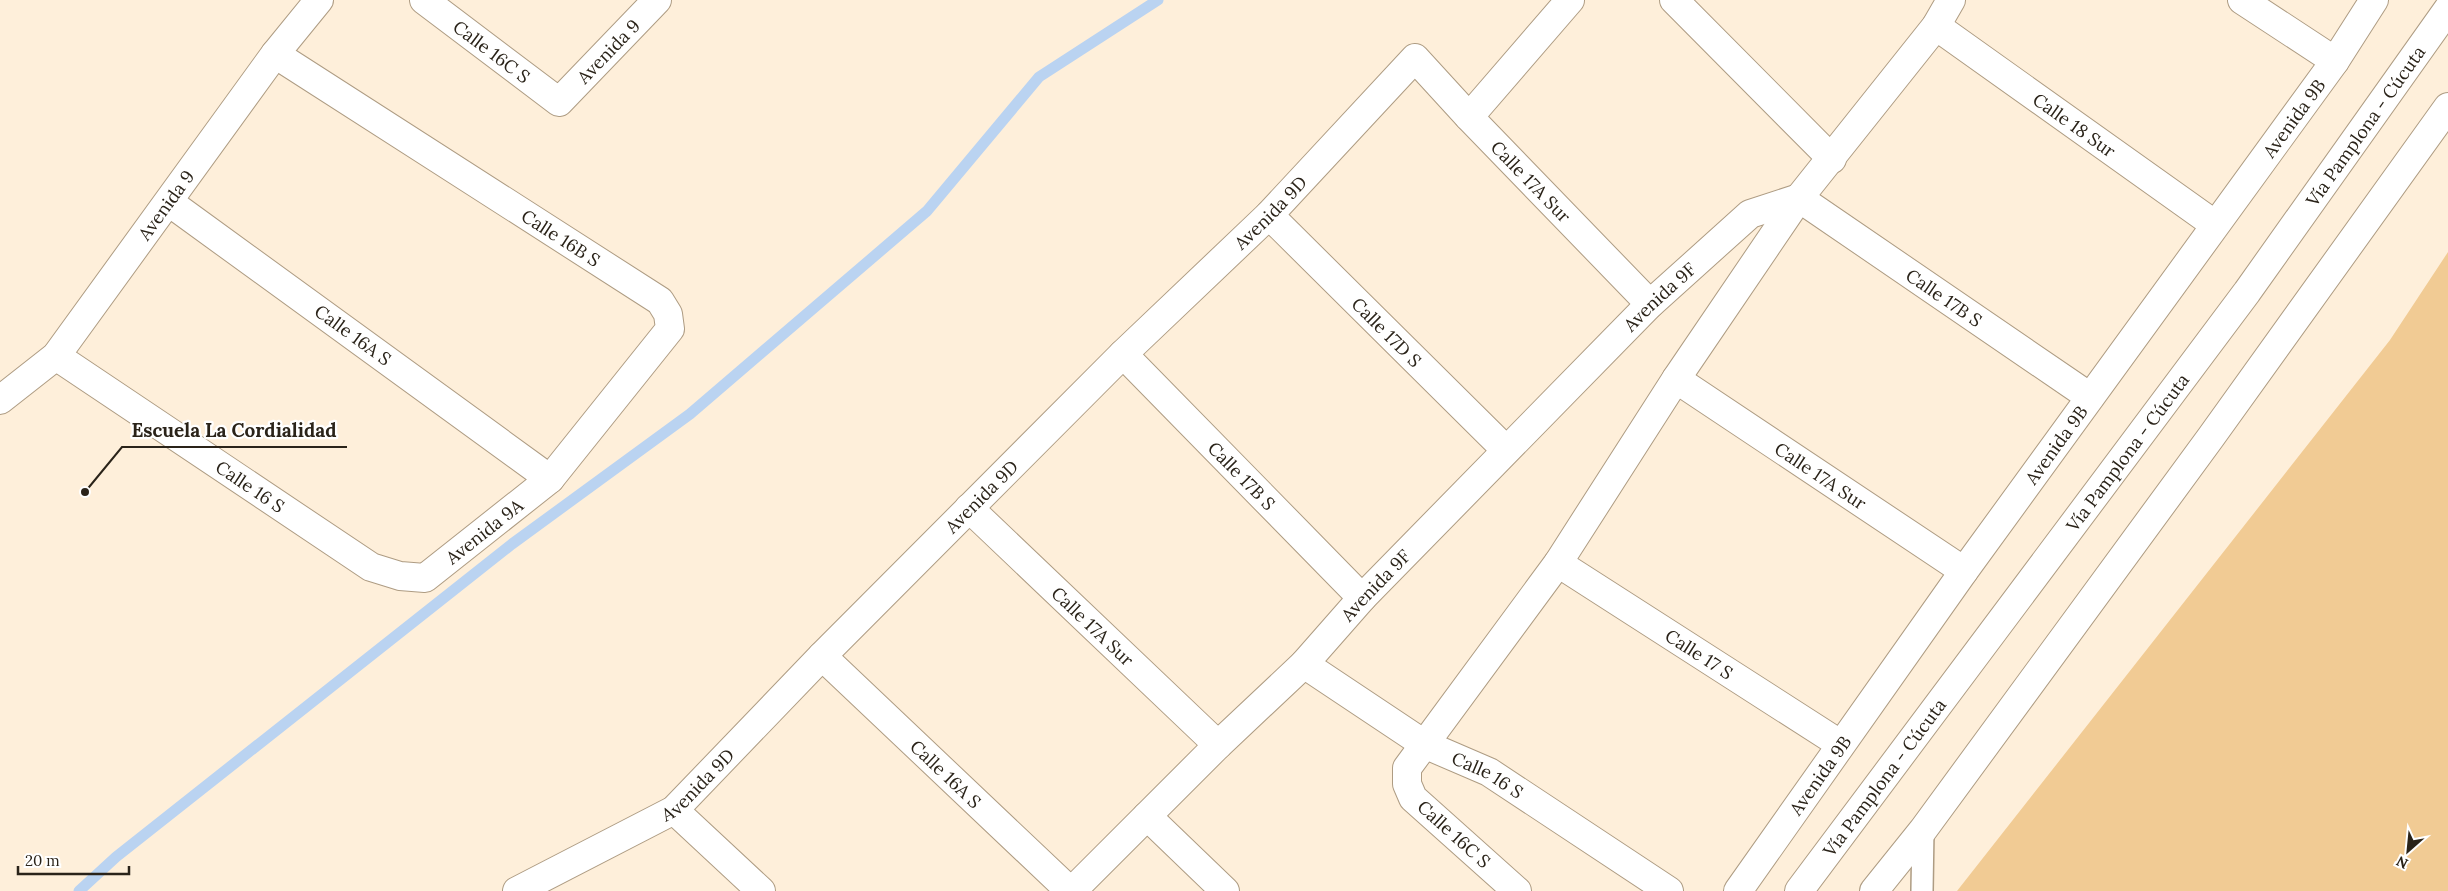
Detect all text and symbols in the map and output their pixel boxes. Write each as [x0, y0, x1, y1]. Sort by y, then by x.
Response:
street label: Avenida 9 [571, 14, 644, 89]
street label: Calle 16C S [449, 15, 535, 88]
street label: Vía Pamplona - Cúcuta [2300, 41, 2430, 211]
street label: Avenida 9B [2257, 74, 2330, 163]
street label: Calle 18 Sur [2029, 87, 2121, 162]
street label: Calle 17A Sur [1486, 135, 1576, 227]
street label: Avenida 9 [132, 165, 199, 245]
street label: Avenida 9D [1228, 171, 1311, 255]
street label: Calle 16B S [517, 204, 605, 271]
street label: Avenida 9F [1618, 257, 1700, 337]
street label: Calle 17B S [1902, 263, 1987, 331]
street label: Calle 17D S [1347, 292, 1427, 372]
street label: Calle 16A S [310, 299, 396, 371]
street label: Vía Pamplona - Cúcuta [2060, 369, 2194, 536]
street label: Avenida 9B [2019, 401, 2092, 489]
callout: Escuela La Cordialidad [122, 413, 347, 447]
text: Escuela La Cordialidad [131, 418, 337, 442]
street label: Calle 17B S [1203, 436, 1281, 515]
street label: Calle 17A Sur [1771, 437, 1871, 514]
street label: Calle 16 S [212, 455, 289, 518]
street label: Avenida 9D [939, 455, 1023, 538]
street label: Avenida 9A [440, 493, 528, 569]
street label: Avenida 9F [1335, 544, 1415, 627]
street label: Calle 17A Sur [1047, 581, 1139, 671]
street label: Calle 17 S [1661, 624, 1738, 684]
street label: Vía Pamplona - Cúcuta [1817, 694, 1951, 862]
street label: Avenida 9B [1783, 731, 1856, 820]
street label: Calle 16A S [906, 735, 986, 813]
street label: Avenida 9D [656, 743, 739, 827]
street label: Calle 16 S [1449, 746, 1528, 803]
street label: Calle 16C S [1413, 795, 1495, 873]
north arrow [2383, 826, 2433, 876]
scale bar [18, 844, 129, 876]
text: 20 m [25, 851, 60, 870]
text: N [2393, 852, 2411, 873]

